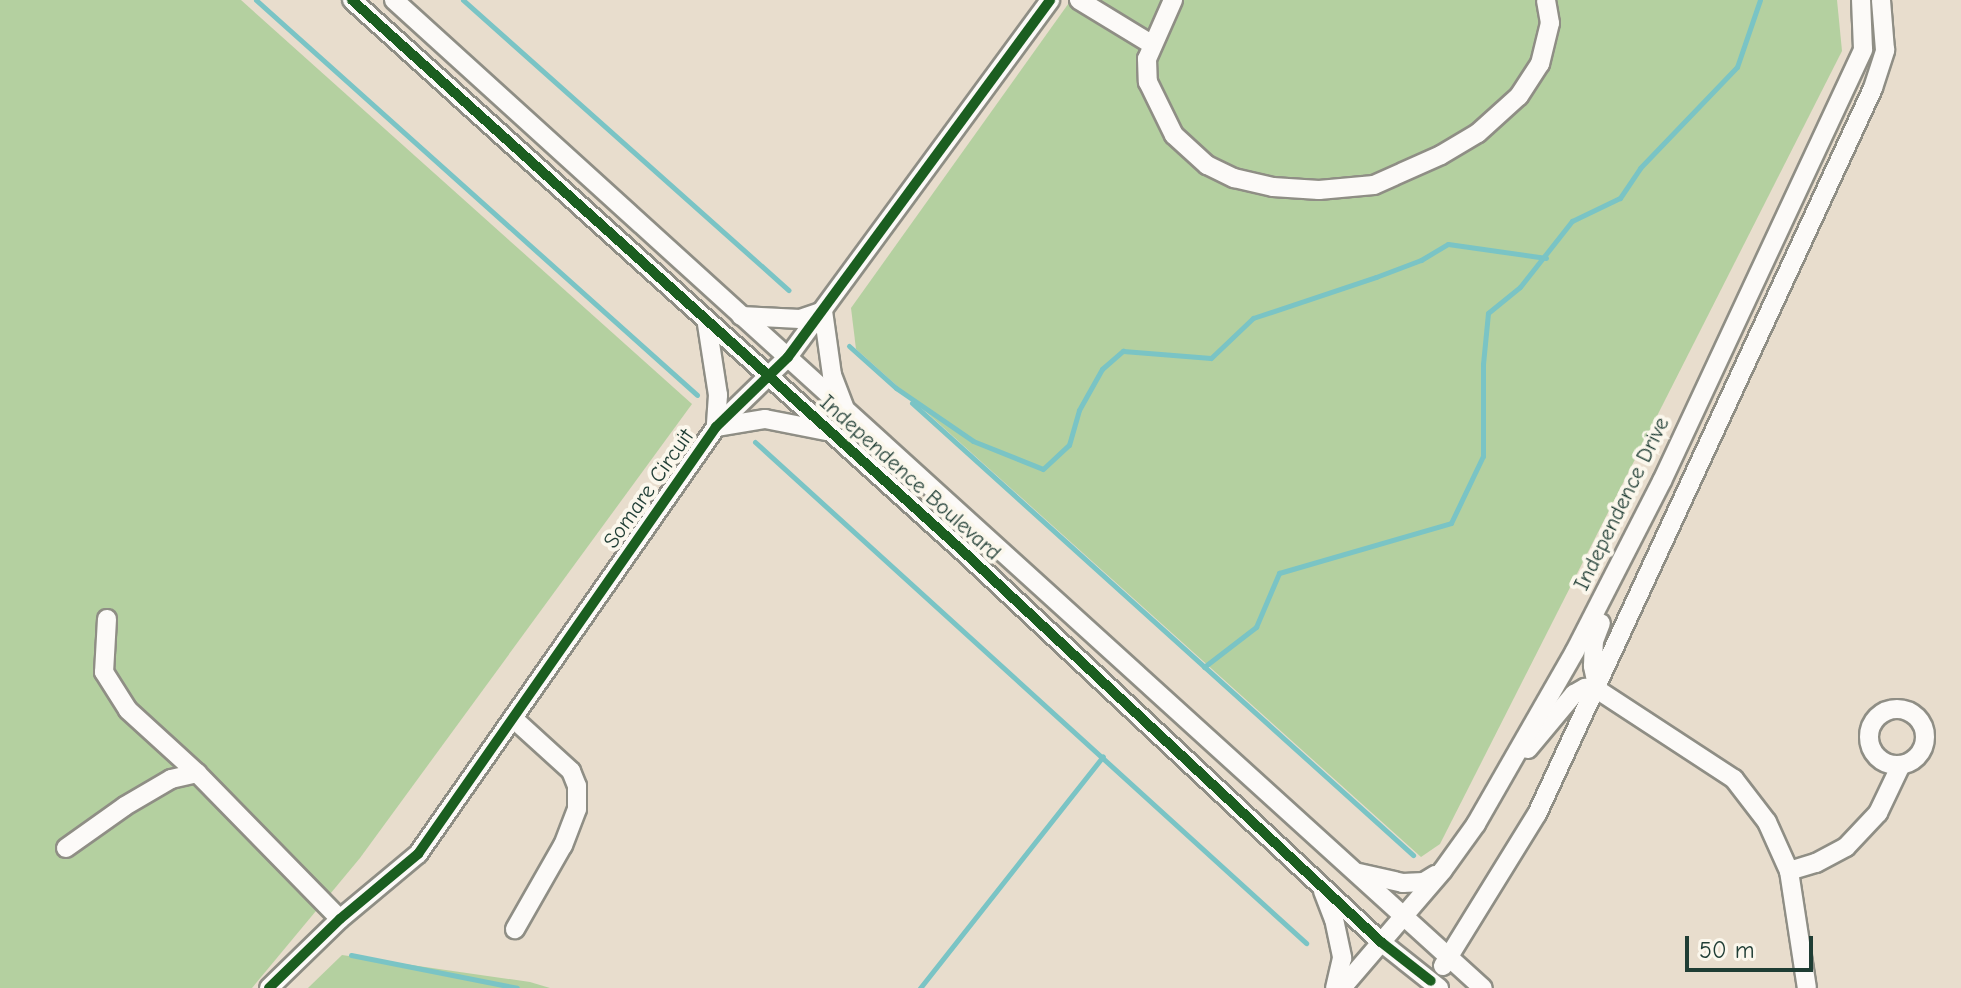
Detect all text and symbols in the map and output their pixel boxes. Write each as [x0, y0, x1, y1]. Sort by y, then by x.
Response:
street label: Independence Boulevard [814, 390, 1006, 566]
street label: Independence Drive [1569, 413, 1675, 595]
street label: Somare Circuit [598, 424, 700, 554]
scale bar [1689, 920, 1817, 970]
text: 50 m [1699, 936, 1755, 964]

